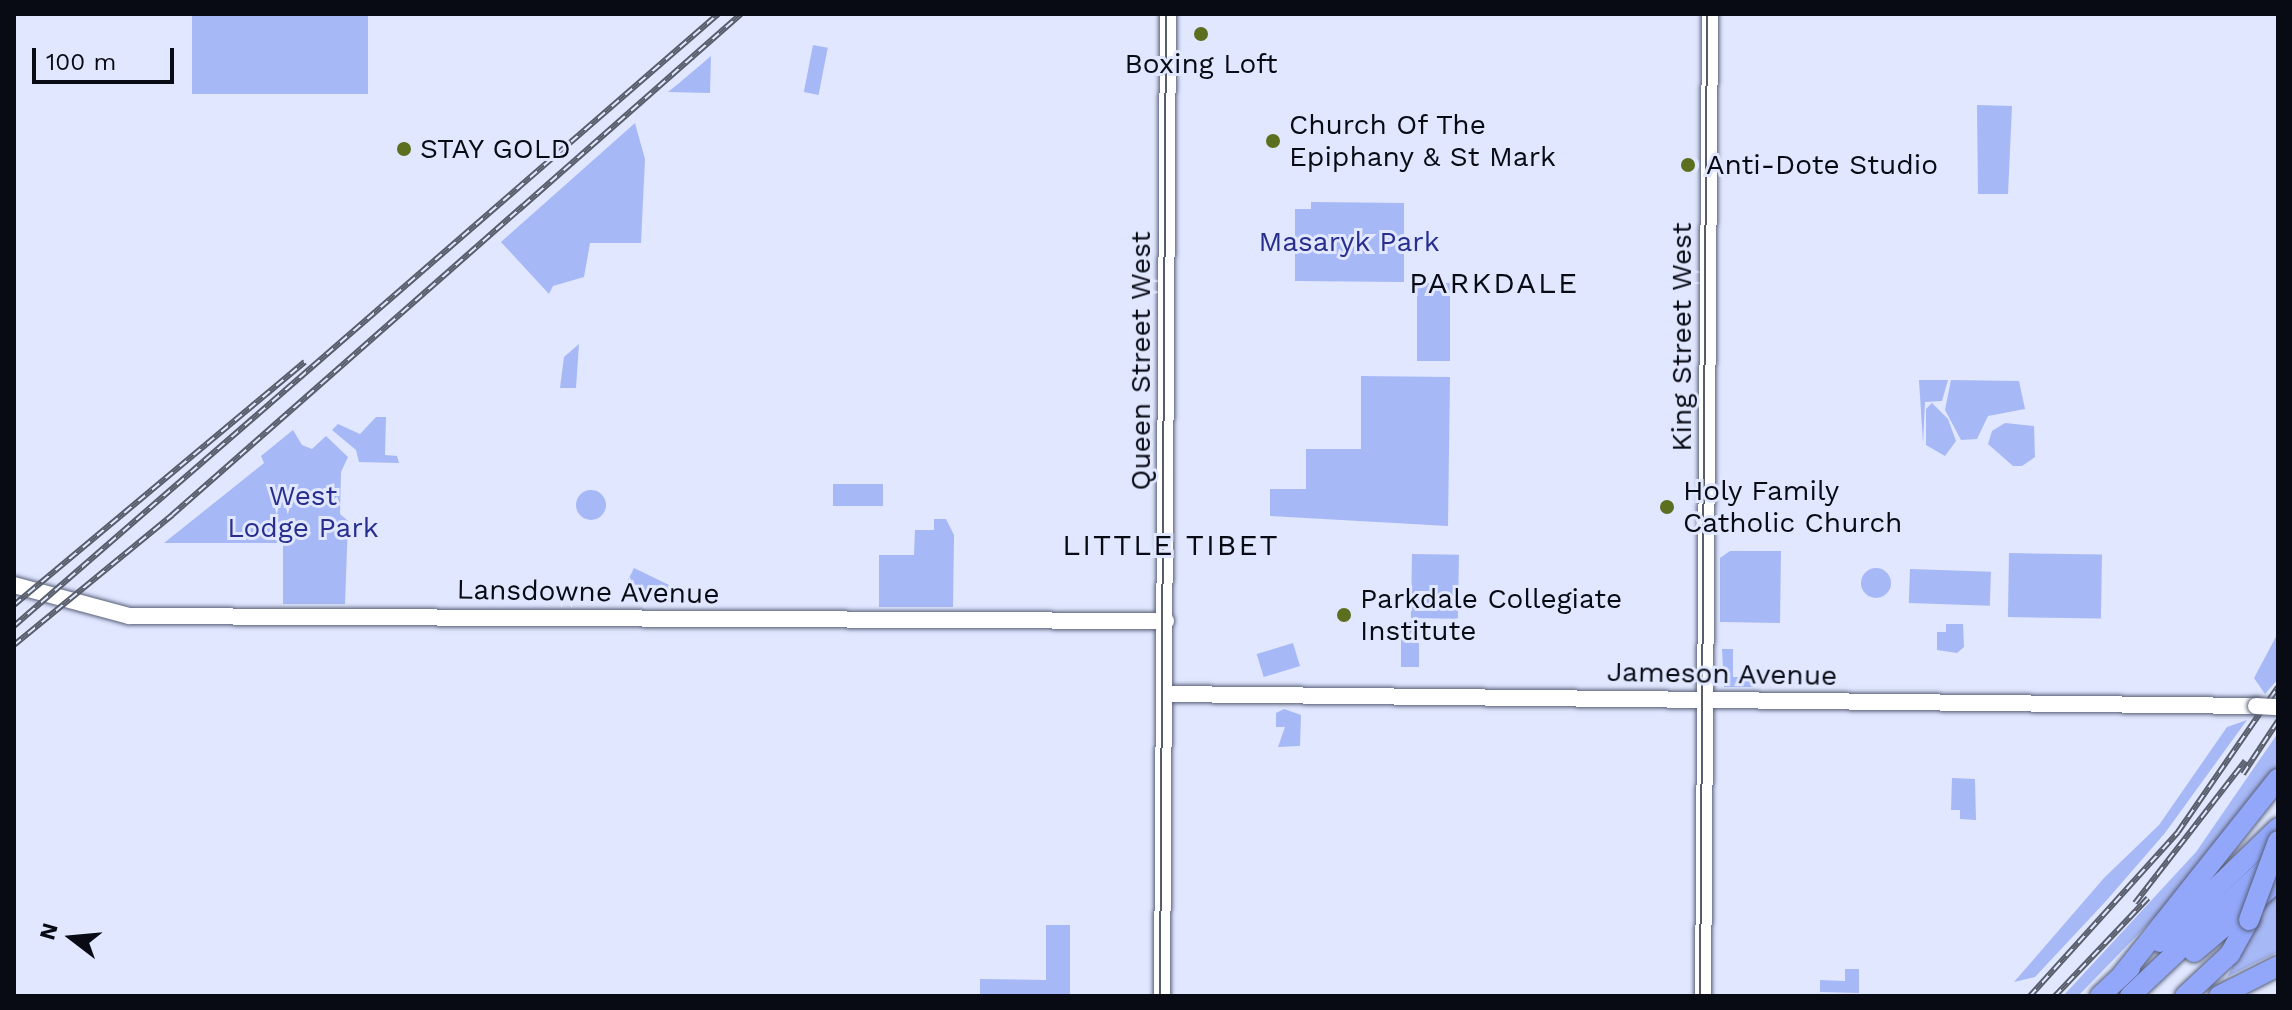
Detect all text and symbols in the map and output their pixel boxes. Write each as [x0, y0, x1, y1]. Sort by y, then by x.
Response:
marker: Boxing Loft [1192, 25, 1210, 43]
scale bar [36, 32, 178, 82]
place label: Boxing Loft [1125, 47, 1277, 81]
text: 100 m [46, 48, 116, 76]
place label: Church Of The Epiphany & St Mark [1289, 108, 1557, 174]
place label: STAY GOLD [420, 132, 572, 166]
marker: Church Of The Epiphany & St Mark [1264, 132, 1282, 150]
marker: STAY GOLD [395, 140, 413, 158]
place label: Anti-Dote Studio [1706, 148, 1938, 182]
marker: Anti-Dote Studio [1677, 154, 1699, 176]
street label: King Street West [1665, 222, 1699, 452]
park label: Masaryk Park [1258, 225, 1440, 259]
street label: Queen Street West [1124, 231, 1158, 491]
district label: PARKDALE [1409, 265, 1579, 301]
place label: Holy Family Catholic Church [1683, 474, 1902, 540]
park label: West Lodge Park [227, 479, 379, 545]
marker: Holy Family Catholic Church [1658, 498, 1676, 516]
district label: LITTLE TIBET [1062, 527, 1280, 563]
street label: Lansdowne Avenue [456, 573, 720, 611]
place label: Parkdale Collegiate Institute [1360, 582, 1622, 648]
marker: Parkdale Collegiate Institute [1335, 606, 1353, 624]
street label: Jameson Avenue [1606, 655, 1838, 693]
north arrow [32, 898, 112, 978]
text: N [34, 920, 63, 943]

